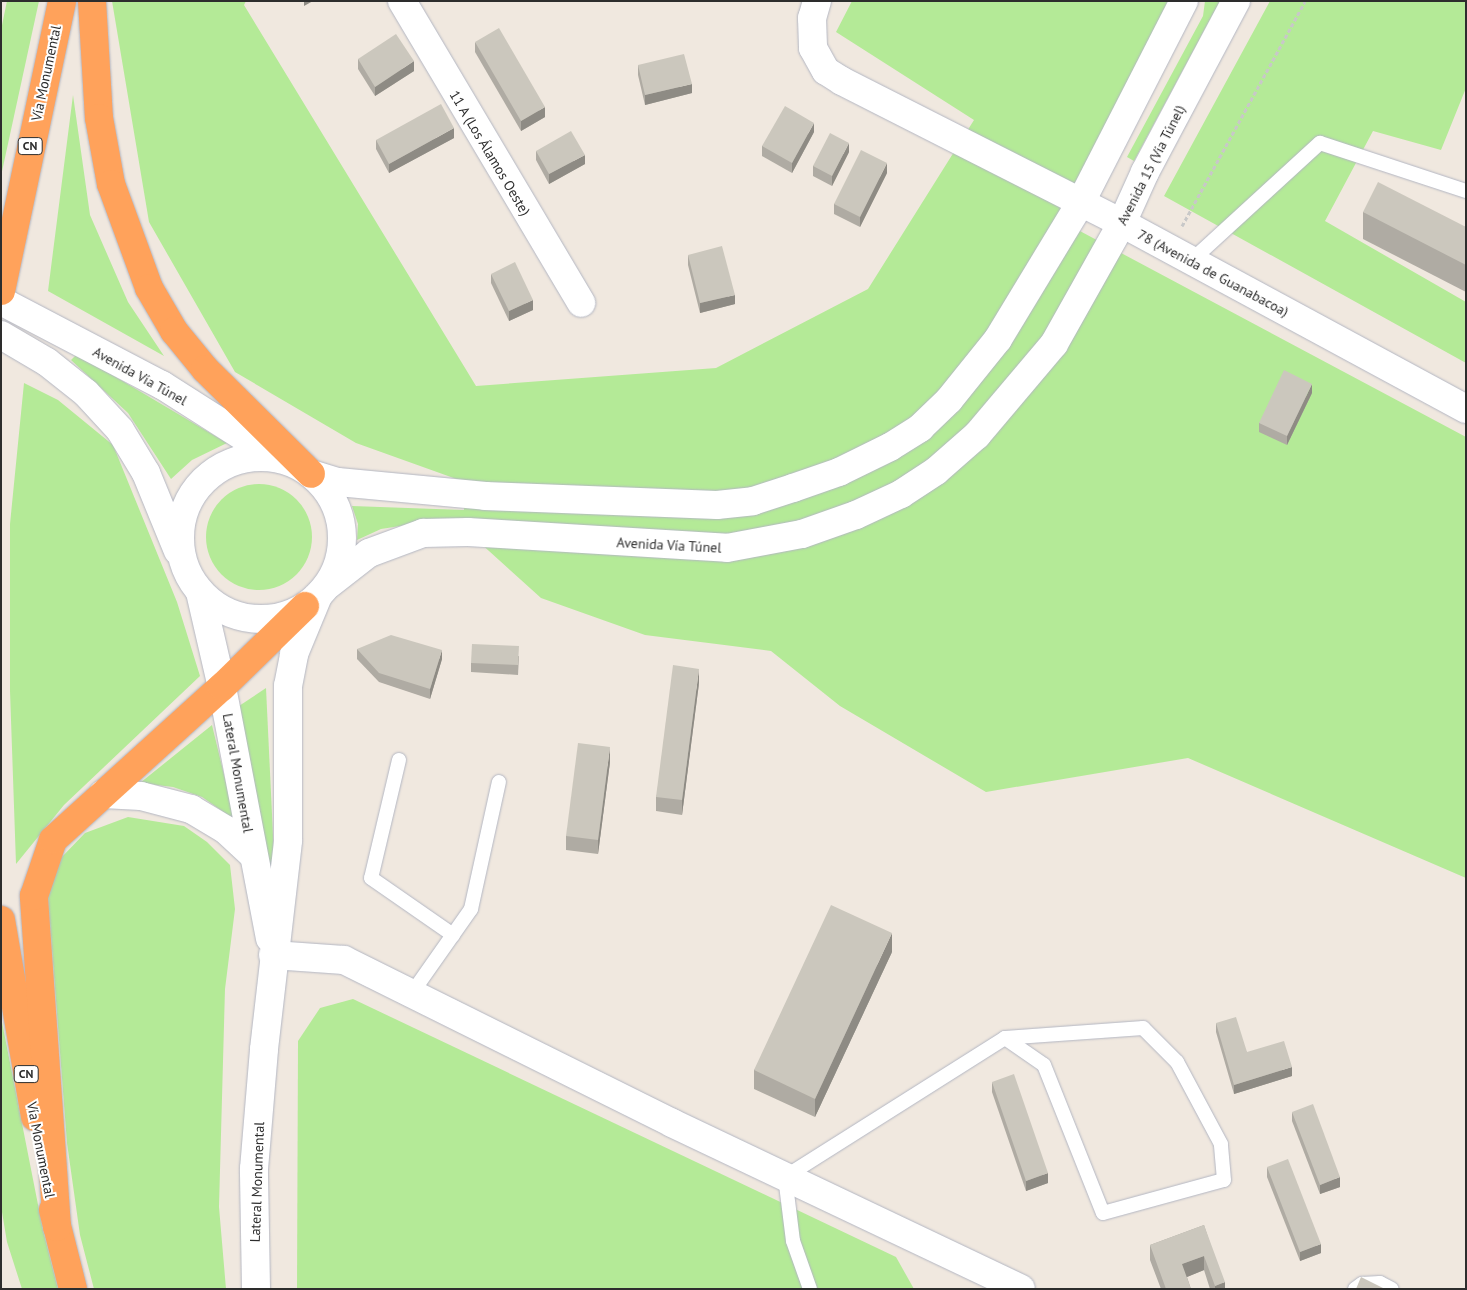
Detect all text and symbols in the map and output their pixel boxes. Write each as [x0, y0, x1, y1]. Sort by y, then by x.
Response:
street label: Vía Monumental [28, 24, 64, 122]
street label: 11 A (Los Álamos Oeste) [446, 87, 534, 219]
street label: Avenida 15 (Vía Túnel) [1113, 102, 1189, 228]
road number: CN [18, 136, 42, 156]
street label: 78 (Avenida de Guanabacoa) [1135, 226, 1291, 320]
street label: Avenida Vía Túnel [90, 343, 190, 409]
street label: Avenida Vía Túnel [616, 534, 722, 556]
street label: Lateral Monumental [219, 712, 257, 834]
road number: CN [14, 1064, 38, 1084]
street label: Vía Monumental [23, 1101, 59, 1199]
street label: Lateral Monumental [246, 1121, 268, 1243]

